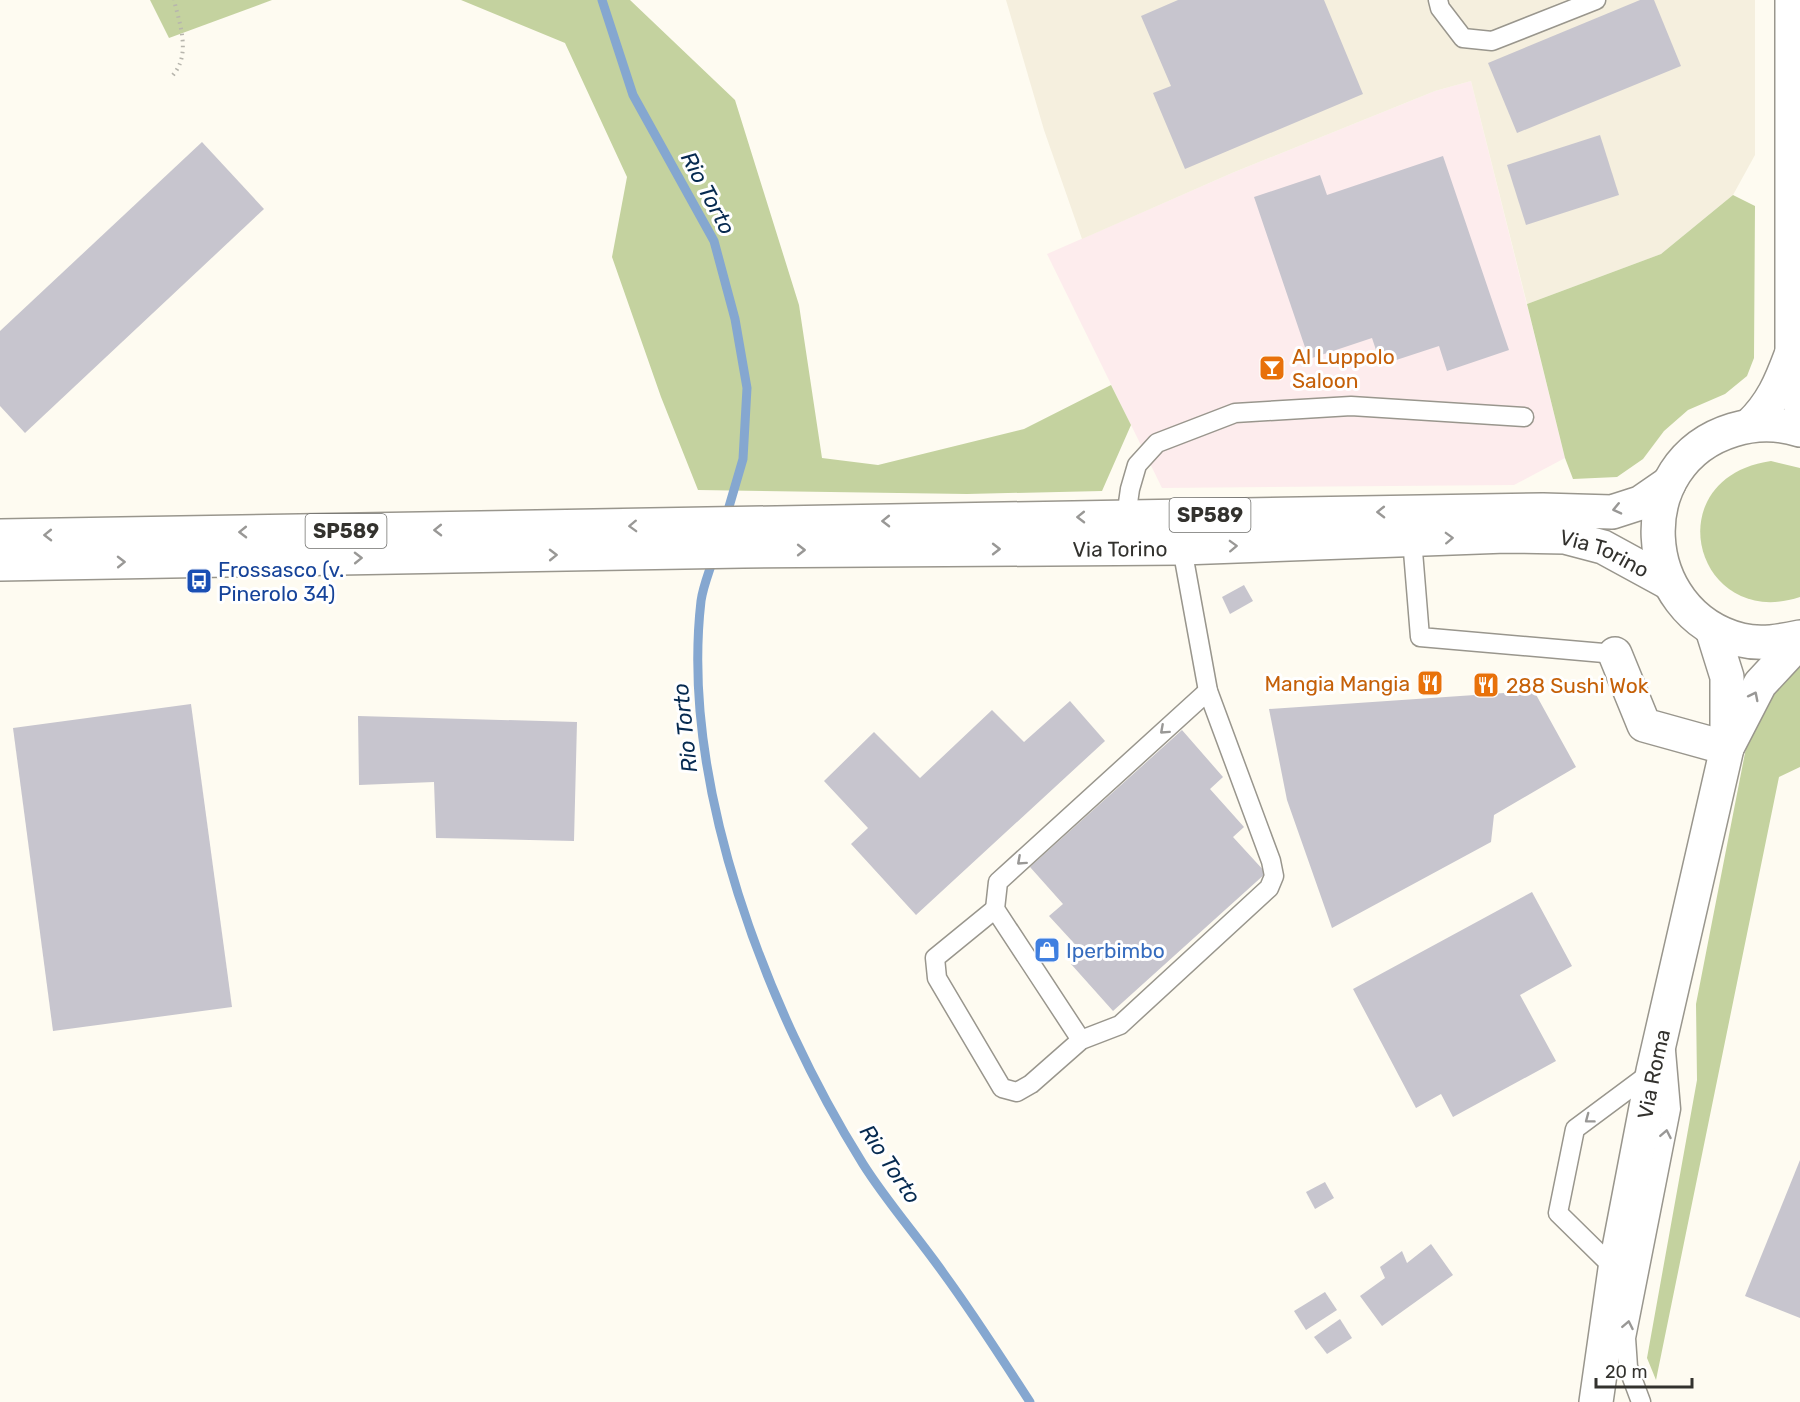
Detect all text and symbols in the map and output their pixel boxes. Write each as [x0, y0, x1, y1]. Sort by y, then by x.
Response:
water label: Rio Torto [675, 147, 741, 239]
place label: Al Luppolo Saloon [1292, 344, 1395, 393]
bar icon: Al Luppolo Saloon [1257, 353, 1287, 383]
road number: SP589 [1170, 498, 1250, 532]
one-way arrow [1613, 502, 1623, 515]
one-way arrow [1376, 506, 1385, 519]
one-way arrow [1076, 511, 1085, 524]
road number: SP589 [306, 514, 386, 548]
one-way arrow [881, 515, 890, 527]
one-way arrow [629, 520, 638, 533]
one-way arrow [434, 523, 443, 536]
street label: Via Torino [1557, 524, 1654, 582]
one-way arrow [239, 526, 248, 539]
one-way arrow [44, 529, 53, 542]
one-way arrow [1445, 532, 1454, 544]
street label: Via Torino [1072, 536, 1168, 561]
one-way arrow [1229, 540, 1238, 553]
one-way arrow [992, 543, 1001, 555]
one-way arrow [797, 544, 806, 557]
one-way arrow [549, 548, 558, 561]
one-way arrow [354, 552, 363, 564]
one-way arrow [117, 556, 126, 568]
place label: Frossasco (v. Pinerolo 34) [218, 557, 344, 606]
bus stop icon: Frossasco (v. Pinerolo 34) [184, 566, 214, 596]
restaurant icon: Mangia Mangia [1415, 668, 1445, 698]
restaurant icon: 288 Sushi Wok [1471, 670, 1501, 700]
place label: Mangia Mangia [1264, 671, 1410, 696]
place label: 288 Sushi Wok [1506, 673, 1649, 698]
water label: Rio Torto [667, 682, 703, 774]
one-way arrow [1747, 692, 1758, 703]
one-way arrow [1161, 722, 1172, 733]
one-way arrow [1017, 854, 1027, 865]
shop icon: Iperbimbo [1032, 935, 1062, 965]
place label: Iperbimbo [1066, 938, 1165, 963]
street label: Via Roma [1632, 1027, 1675, 1121]
one-way arrow [1585, 1111, 1596, 1122]
water label: Rio Torto [854, 1119, 926, 1209]
one-way arrow [1659, 1129, 1672, 1139]
one-way arrow [1621, 1321, 1634, 1331]
scale bar [1596, 1351, 1692, 1389]
text: 20 m [1605, 1361, 1647, 1383]

